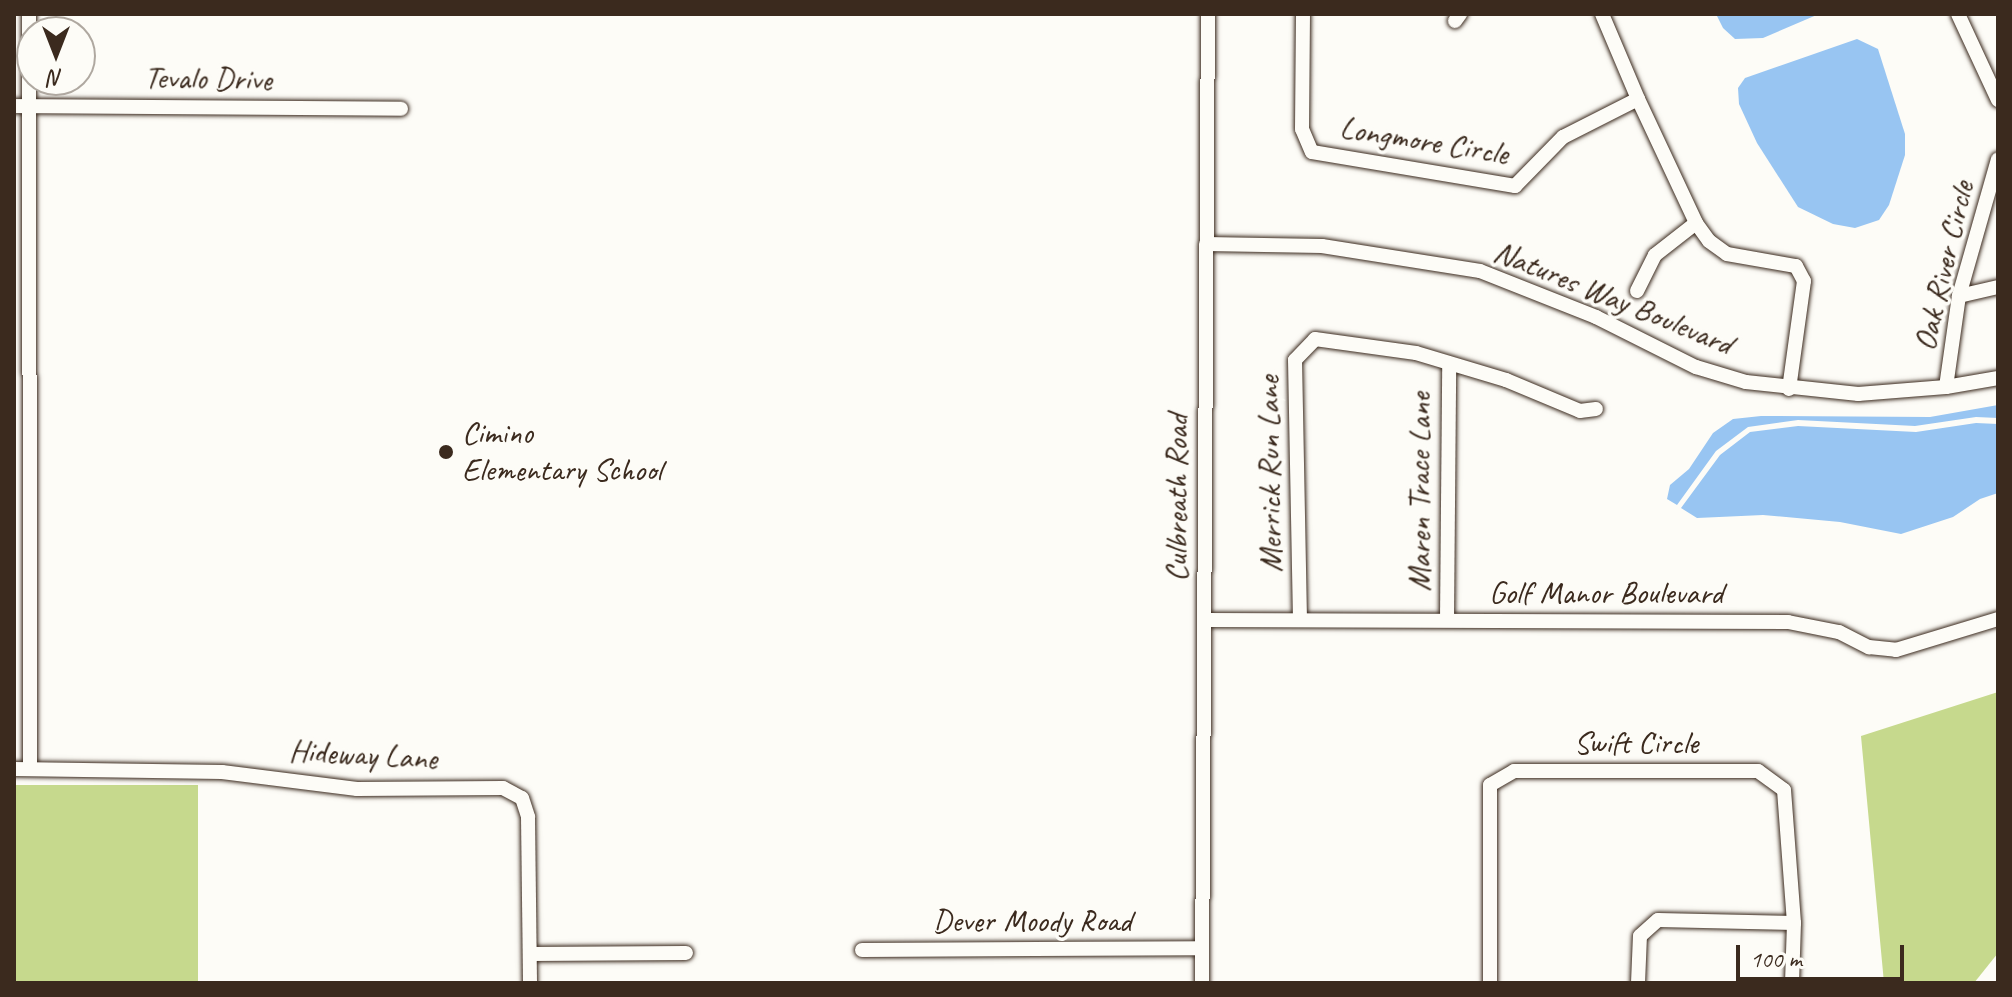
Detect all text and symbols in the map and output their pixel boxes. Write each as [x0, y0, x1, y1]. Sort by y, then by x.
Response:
north arrow [16, 16, 96, 96]
street label: Tevalo Drive [144, 59, 272, 99]
text: N [49, 64, 63, 92]
street label: Longmore Circle [1337, 109, 1511, 173]
street label: Oak River Circle [1906, 178, 1982, 354]
street label: Natures Way Boulevard [1487, 232, 1739, 364]
street label: Merrick Run Lane [1249, 375, 1291, 573]
street label: Maren Trace Lane [1401, 392, 1439, 592]
street label: Culbreath Road [1158, 414, 1196, 582]
place label: Cimino Elementary School [462, 415, 662, 490]
marker: Cimino Elementary School [437, 443, 455, 461]
street label: Golf Manor Boulevard [1488, 574, 1724, 612]
street label: Swift Circle [1574, 724, 1698, 762]
street label: Hideway Lane [288, 732, 438, 778]
street label: Dever Moody Road [932, 902, 1132, 940]
scale bar [1740, 929, 1908, 979]
text: 100 m [1750, 944, 1802, 974]

